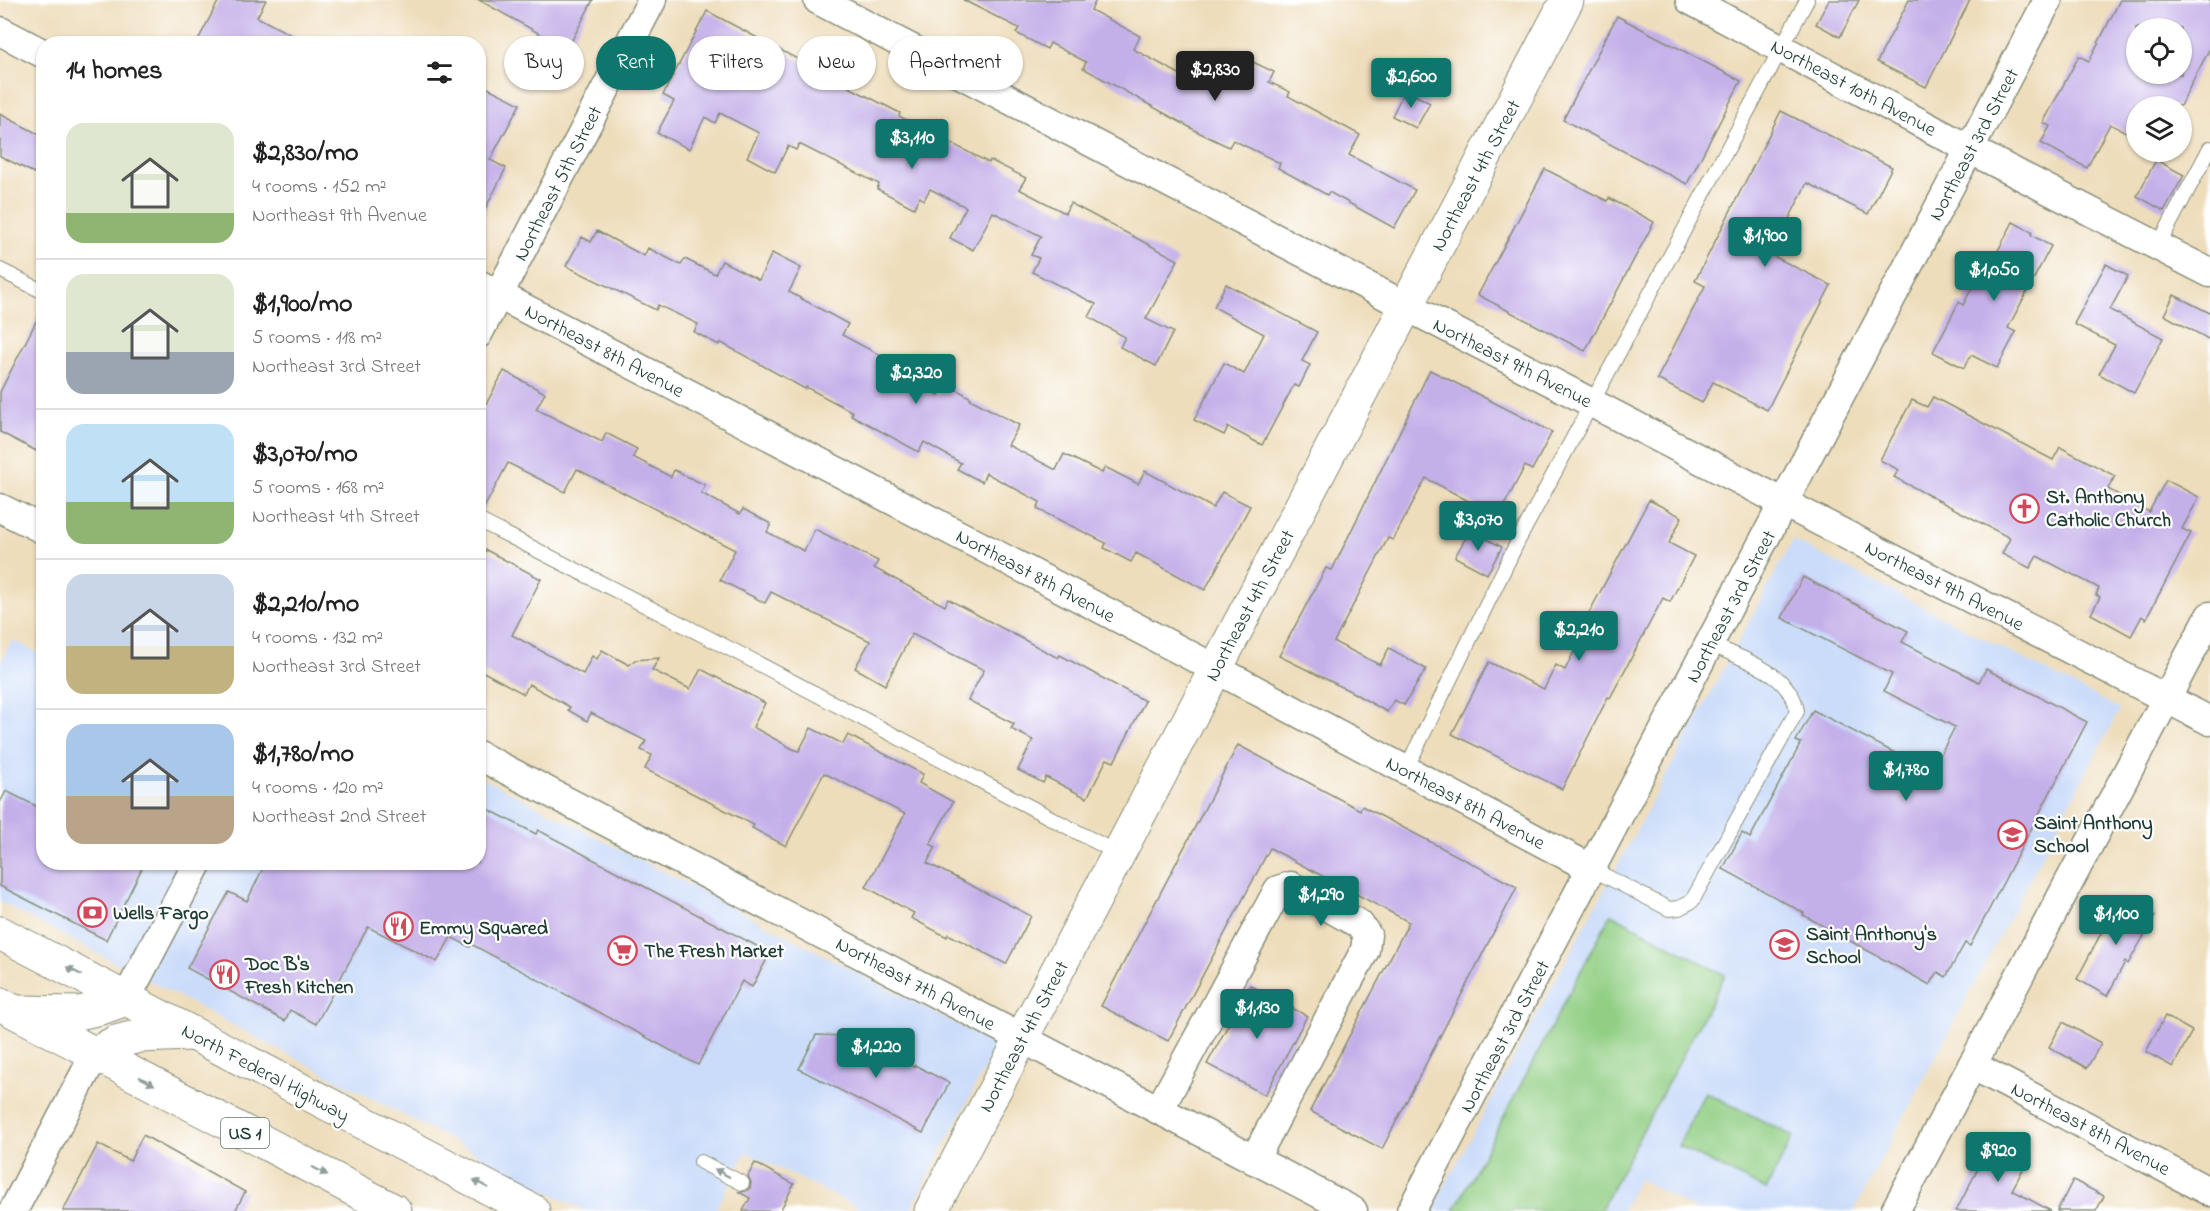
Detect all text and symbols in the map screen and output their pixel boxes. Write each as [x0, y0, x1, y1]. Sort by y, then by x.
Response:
map controls [2126, 18, 2192, 162]
button: locate [2126, 18, 2192, 84]
street label: Northeast 10th Avenue [1765, 33, 1941, 145]
chip: Buy [504, 36, 584, 90]
chip: Rent [596, 36, 676, 90]
chip: Filters [688, 36, 785, 90]
chip: New [797, 36, 876, 90]
chip: Apartment [888, 36, 1023, 90]
pin: $2,830 [1166, 51, 1264, 102]
text: 14 homes [66, 53, 162, 91]
icon: filters [423, 56, 456, 89]
text: $2,830 [1190, 56, 1240, 85]
pin: $2,600 [1362, 58, 1460, 109]
text: $2,600 [1385, 63, 1437, 92]
street label: Northeast 3rd Street [1923, 63, 2028, 227]
street label: Northeast 4th Street [1425, 95, 1530, 257]
button: layers [2126, 96, 2192, 162]
street label: Northeast 5th Street [507, 101, 611, 267]
pin: $3,110 [863, 119, 961, 170]
text: $3,110 [889, 124, 935, 153]
text: $2,830/mo [252, 135, 359, 173]
icon: home [114, 147, 186, 219]
text: 4 rooms · 152 m² [252, 173, 386, 202]
text: Northeast 9th Avenue [252, 202, 427, 231]
pin: $1,900 [1716, 217, 1814, 268]
text: $1,900 [1742, 222, 1788, 251]
pin: $1,050 [1945, 251, 2043, 302]
text: $1,050 [1969, 256, 2019, 285]
text: $1,900/mo [252, 286, 353, 324]
icon: home [114, 298, 186, 370]
street label: Northeast 8th Avenue [519, 298, 689, 406]
street label: Northeast 9th Avenue [1427, 312, 1596, 417]
text: 5 rooms · 118 m² [252, 324, 382, 353]
text: Northeast 3rd Street [252, 353, 421, 382]
pin: $2,320 [867, 354, 965, 405]
text: $2,320 [890, 359, 942, 388]
text: $3,070/mo [252, 436, 358, 474]
icon: home [114, 448, 186, 520]
text: 5 rooms · 168 m² [252, 474, 385, 503]
place label: St. Anthony Catholic Church [2046, 484, 2171, 536]
church icon: St. Anthony Catholic Church [2009, 492, 2041, 524]
pin: $3,070 [1429, 501, 1527, 552]
text: Northeast 4th Street [252, 503, 420, 532]
text: $3,070 [1453, 506, 1503, 535]
street label: Northeast 8th Avenue [950, 523, 1120, 631]
street label: Northeast 4th Street [1199, 525, 1304, 687]
street label: Northeast 3rd Street [1680, 525, 1785, 689]
street label: Northeast 9th Avenue [1859, 535, 2028, 640]
text: $2,210/mo [252, 586, 359, 624]
icon: home [114, 598, 186, 670]
pin: $2,210 [1530, 611, 1628, 662]
text: $2,210 [1554, 616, 1604, 645]
text: 4 rooms · 132 m² [252, 624, 383, 653]
text: Northeast 3rd Street [252, 653, 421, 682]
text: $1,780/mo [252, 736, 354, 774]
icon: home [114, 748, 186, 820]
street label: Northeast 8th Avenue [1380, 750, 1550, 858]
pin: $1,780 [1857, 751, 1955, 802]
text: $1,780 [1883, 756, 1929, 785]
text: 4 rooms · 120 m² [252, 774, 384, 803]
text: Northeast 2nd Street [252, 803, 426, 832]
place label: Saint Anthony School [2034, 810, 2153, 862]
school or university icon: Saint Anthony School [1997, 818, 2029, 850]
pin: $1,290 [1272, 876, 1370, 927]
text: $1,290 [1298, 881, 1344, 910]
pin: $1,100 [2067, 895, 2165, 946]
bank icon: Wells Fargo [76, 896, 108, 928]
place label: Wells Fargo [113, 900, 209, 930]
text: $1,100 [2093, 900, 2139, 929]
restaurant icon: Emmy Squared [382, 911, 414, 943]
place label: Emmy Squared [419, 915, 549, 945]
place label: Saint Anthony's School [1806, 921, 1937, 973]
school or university icon: Saint Anthony's School [1769, 928, 1801, 960]
street label: Northeast 7th Avenue [830, 931, 1000, 1040]
supermarket icon: The Fresh Market [607, 934, 639, 966]
place label: The Fresh Market [644, 938, 784, 967]
place label: Doc B's Fresh Kitchen [244, 951, 354, 1003]
street label: Northeast 3rd Street [1454, 955, 1559, 1119]
street label: Northeast 4th Street [973, 956, 1078, 1118]
restaurant icon: Doc B's Fresh Kitchen [208, 958, 240, 990]
one-way arrow [65, 966, 82, 976]
pin: $1,130 [1208, 989, 1306, 1040]
text: $1,130 [1234, 994, 1280, 1023]
street label: North Federal Highway [175, 1018, 354, 1132]
pin: $1,220 [827, 1028, 925, 1079]
text: $1,220 [851, 1033, 901, 1062]
one-way arrow [138, 1076, 155, 1086]
street label: Northeast 8th Avenue [2005, 1076, 2175, 1184]
road number: US 1 [221, 1118, 269, 1148]
pin: $920 [1962, 1132, 2034, 1183]
text: $920 [1980, 1137, 2016, 1166]
one-way arrow [311, 1167, 328, 1176]
one-way arrow [713, 1168, 730, 1178]
one-way arrow [472, 1179, 489, 1189]

